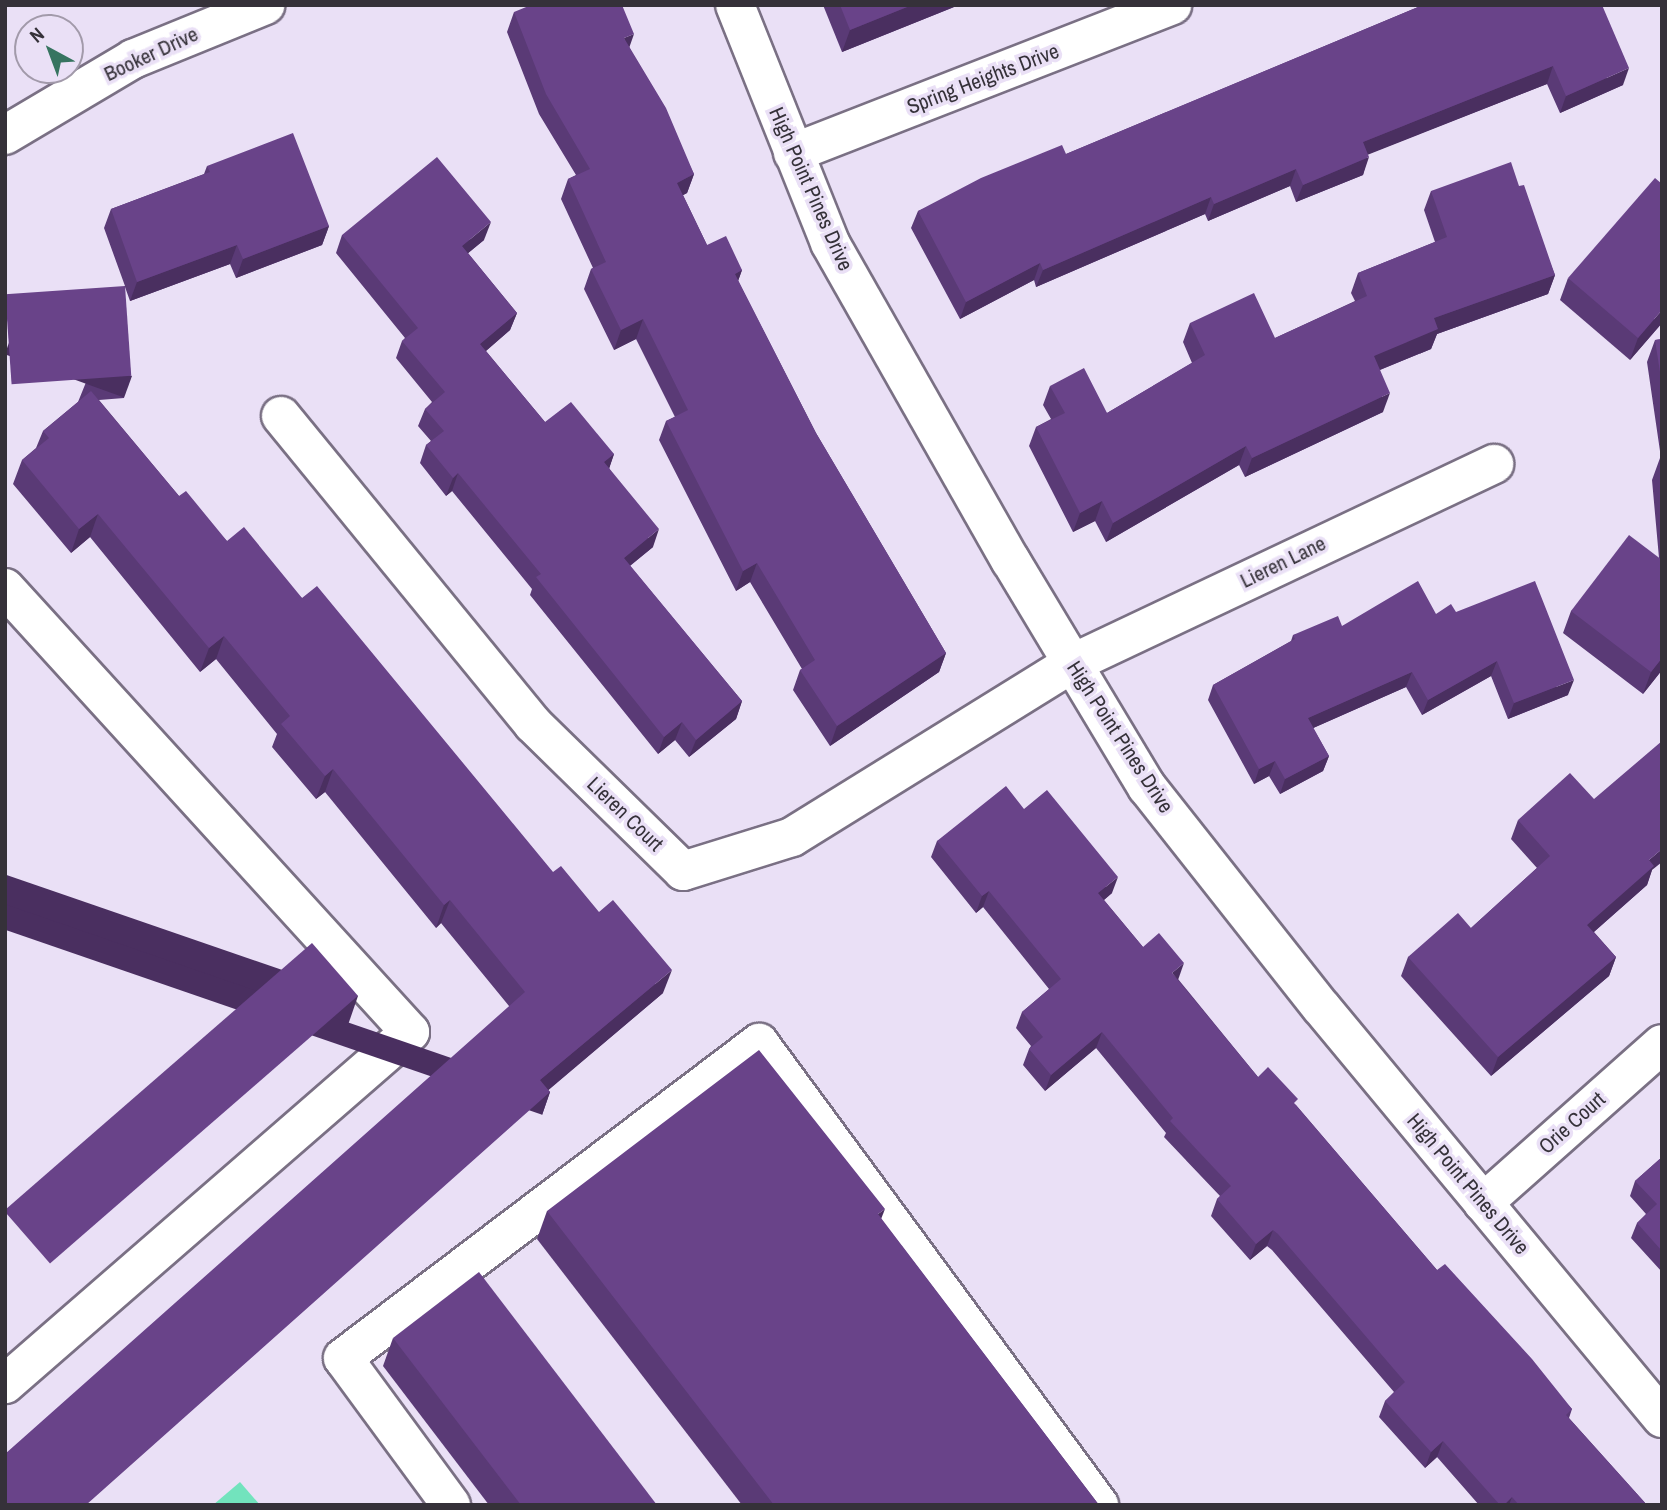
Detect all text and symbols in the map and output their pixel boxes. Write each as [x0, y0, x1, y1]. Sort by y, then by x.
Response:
north arrow [14, 14, 84, 84]
text: N [24, 21, 49, 48]
street label: Booker Drive [100, 21, 202, 87]
street label: Spring Heights Drive [903, 38, 1063, 120]
street label: High Point Pines Drive [764, 103, 858, 275]
street label: Lieren Lane [1236, 531, 1330, 593]
street label: High Point Pines Drive [1061, 656, 1179, 818]
street label: Lieren Court [582, 772, 668, 856]
street label: Orie Court [1534, 1087, 1610, 1159]
street label: High Point Pines Drive [1402, 1108, 1534, 1260]

